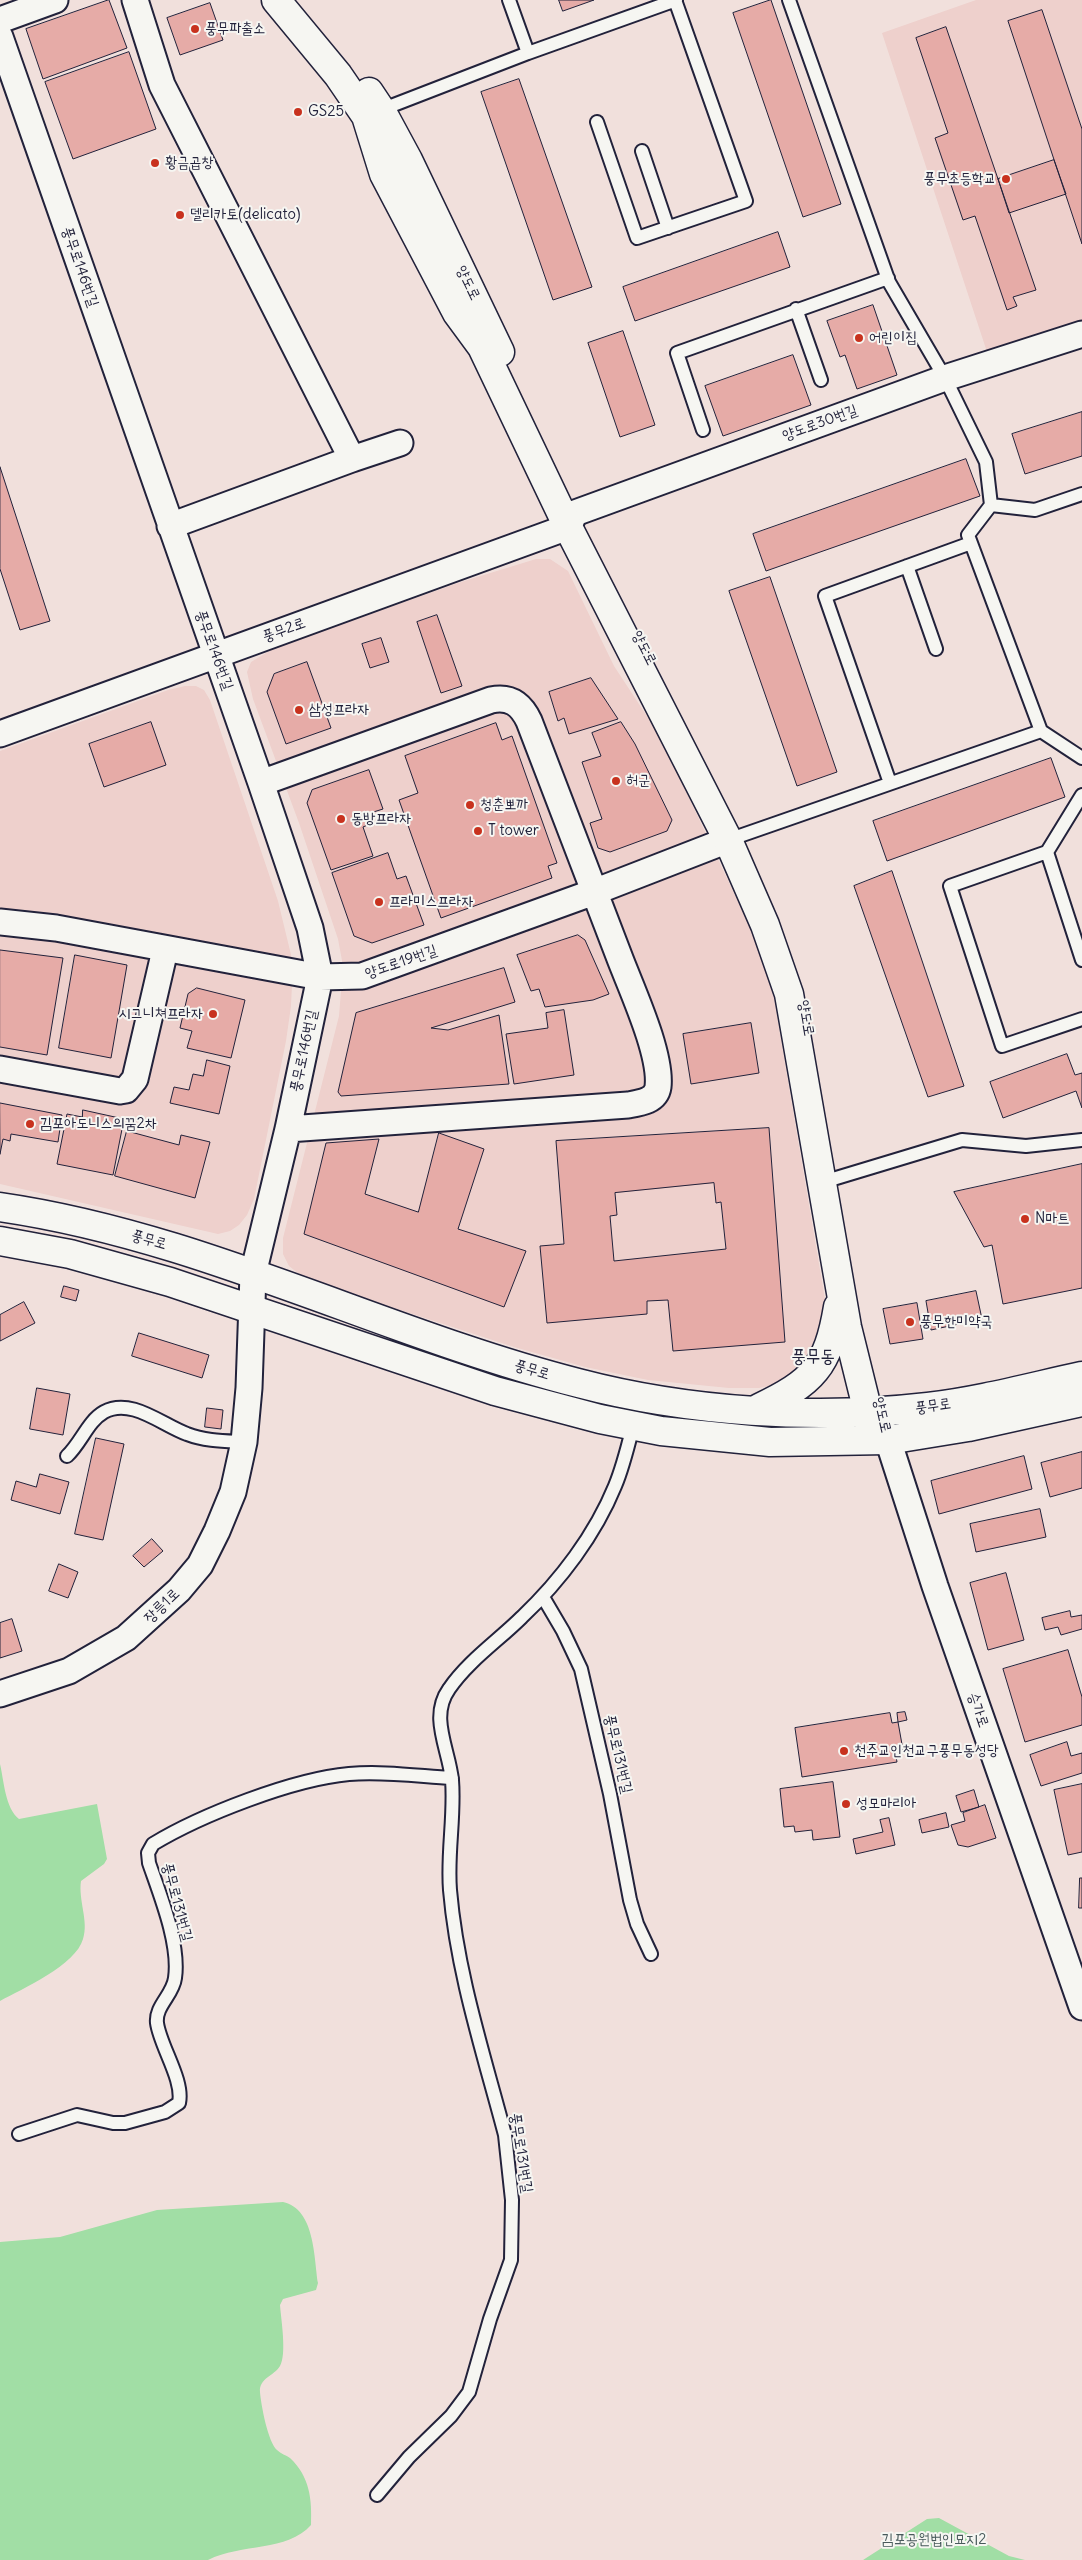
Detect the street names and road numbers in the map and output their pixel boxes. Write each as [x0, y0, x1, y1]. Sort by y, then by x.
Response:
street label: 풍무로146번길 [58, 225, 102, 309]
street label: 양도로 [452, 263, 484, 303]
street label: 양도로30번길 [780, 401, 860, 445]
street label: 풍무로146번길 [191, 608, 237, 692]
street label: 풍무2로 [260, 614, 308, 646]
street label: 양도로 [628, 628, 660, 668]
street label: 양도로19번길 [363, 941, 439, 983]
street label: 양도로 [794, 999, 818, 1037]
street label: 풍무로146번길 [287, 1008, 321, 1094]
street label: 풍무로 [129, 1226, 169, 1254]
street label: 풍무로 [512, 1356, 552, 1384]
street label: 양도로 [869, 1395, 895, 1435]
street label: 풍무로 [914, 1395, 952, 1417]
street label: 장릉1로 [141, 1585, 183, 1627]
street label: 승가로 [964, 1690, 992, 1730]
street label: 풍무로131번길 [600, 1713, 636, 1795]
street label: 풍무로131번길 [158, 1861, 196, 1943]
street label: 풍무로131번길 [506, 2112, 536, 2194]

